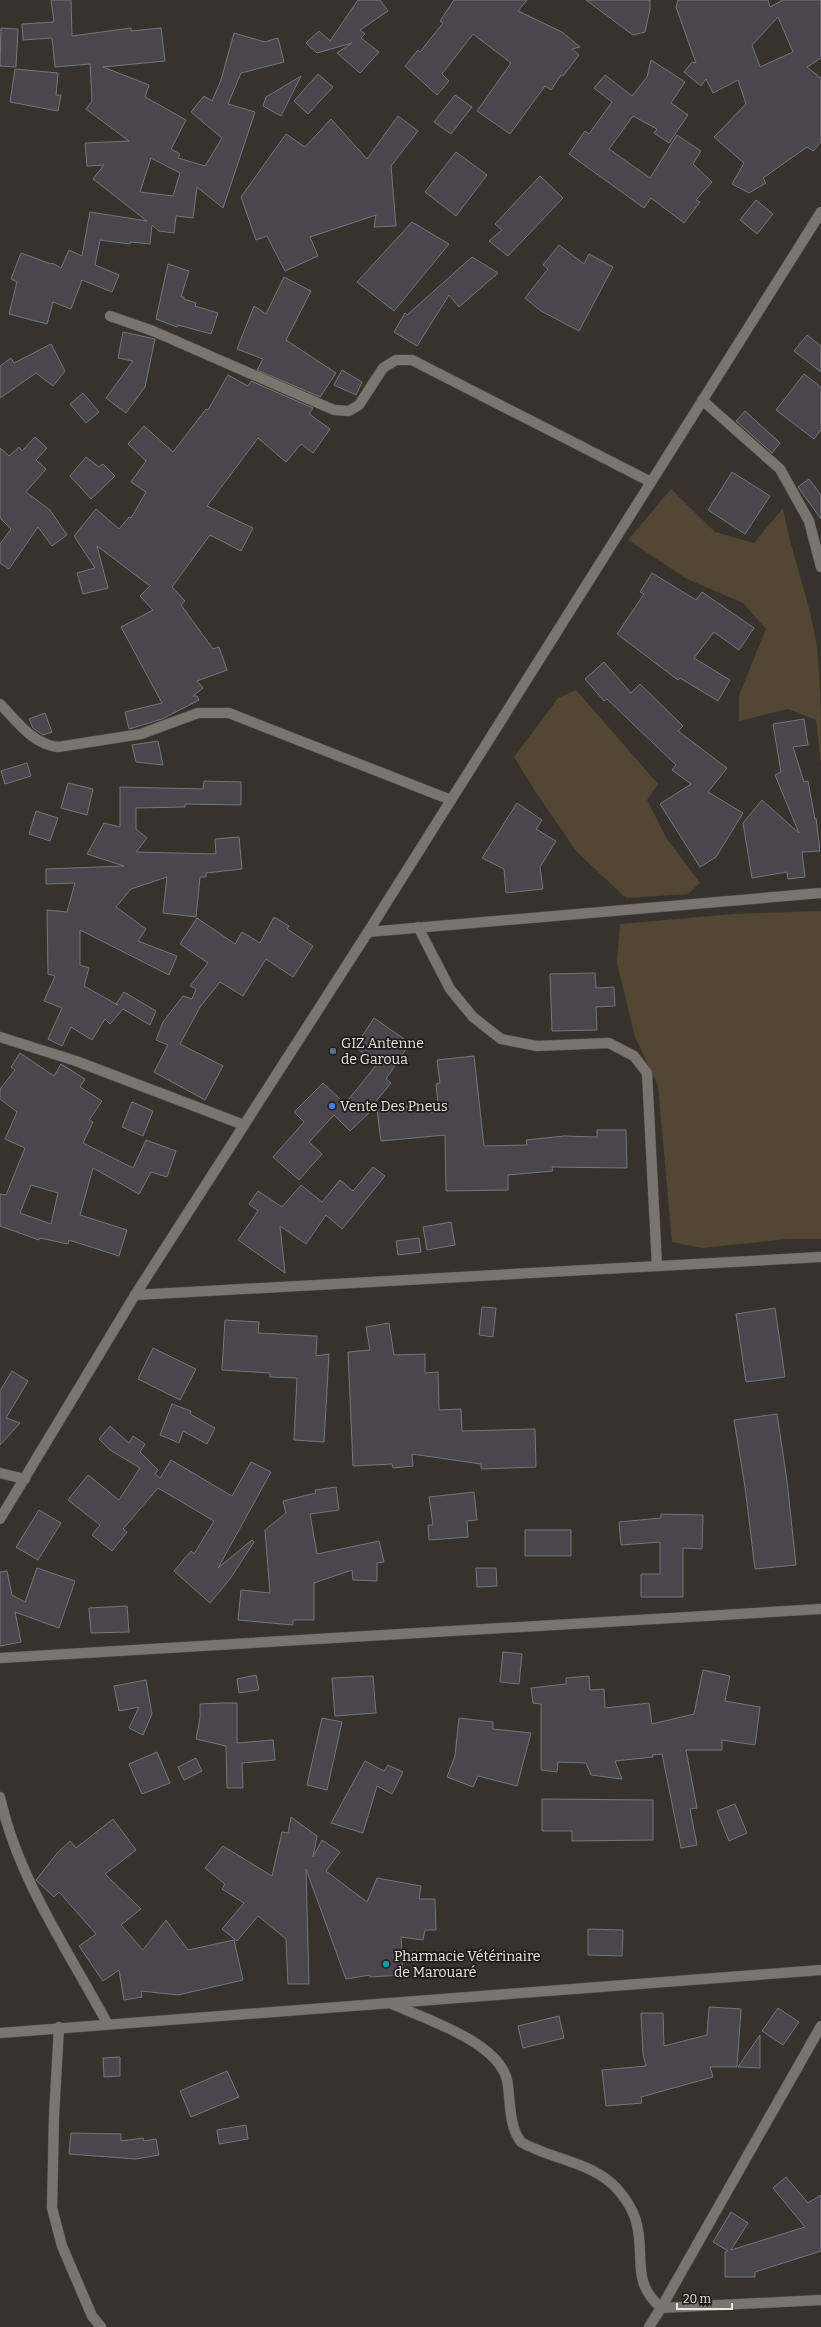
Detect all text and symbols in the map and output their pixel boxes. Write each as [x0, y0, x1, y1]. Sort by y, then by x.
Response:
place label: GIZ Antenne de Garoua [341, 1035, 424, 1068]
marker: GIZ Antenne de Garoua [328, 1046, 338, 1056]
place label: Vente Des Pneus [340, 1098, 448, 1115]
marker: Vente Des Pneus [327, 1101, 337, 1111]
place label: Pharmacie Vétérinaire de Marouaré [394, 1948, 540, 1981]
marker: Pharmacie Vétérinaire de Marouaré [381, 1959, 391, 1969]
scale bar [677, 2285, 732, 2311]
text: 20 m [683, 2292, 712, 2306]

